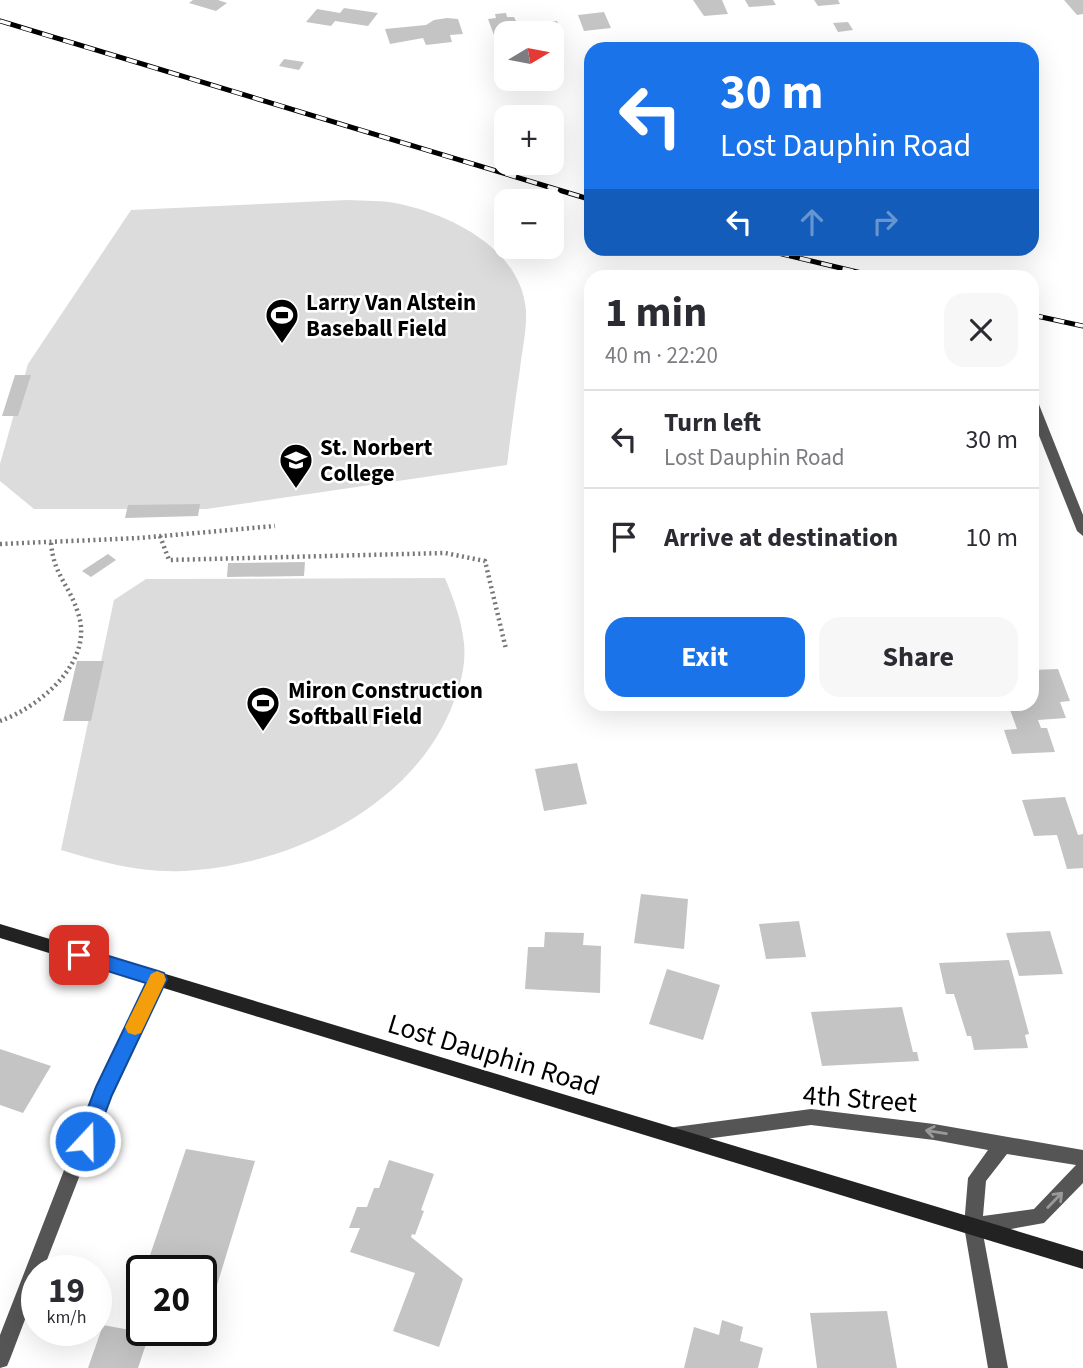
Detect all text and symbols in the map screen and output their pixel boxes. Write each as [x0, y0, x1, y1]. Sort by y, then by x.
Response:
north arrow [494, 21, 564, 91]
map controls [494, 21, 564, 259]
text: 30 m [720, 58, 824, 128]
icon: left [605, 70, 696, 161]
button: + [494, 105, 564, 175]
text: Lost Dauphin Road [720, 123, 971, 169]
button: − [494, 189, 564, 259]
icon: left [720, 203, 758, 241]
icon: ahead [793, 203, 831, 241]
icon: right [866, 203, 904, 241]
text: 1 min [605, 283, 707, 343]
place label: Larry Van Alstein Baseball Field [306, 286, 476, 345]
button: close [944, 293, 1018, 367]
sports icon: Larry Van Alstein Baseball Field [263, 296, 301, 345]
text: 40 m · 22:20 [605, 339, 718, 372]
text: Turn left [664, 404, 761, 441]
icon: left [605, 420, 643, 458]
text: 30 m [965, 421, 1018, 458]
place label: St. Norbert College [320, 431, 433, 490]
school or university icon: St. Norbert College [277, 441, 315, 490]
text: Lost Dauphin Road [664, 441, 845, 474]
icon: arrive [605, 518, 643, 556]
text: Arrive at destination [664, 519, 898, 556]
text: 10 m [965, 519, 1018, 556]
button: Exit [605, 617, 805, 697]
button: Share [819, 617, 1018, 697]
place label: Miron Construction Softball Field [288, 674, 483, 733]
sports icon: Miron Construction Softball Field [244, 684, 282, 733]
pin [49, 925, 109, 985]
icon: arrive [60, 936, 98, 974]
street label: Lost Dauphin Road [383, 1004, 605, 1106]
street label: 4th Street [801, 1075, 919, 1123]
position arrow [48, 1104, 122, 1178]
one-way arrow [925, 1126, 948, 1139]
one-way arrow [1046, 1192, 1063, 1209]
speed limit sign: 20 [126, 1255, 217, 1346]
text: 19 [48, 1266, 85, 1316]
text: km/h [47, 1305, 86, 1330]

